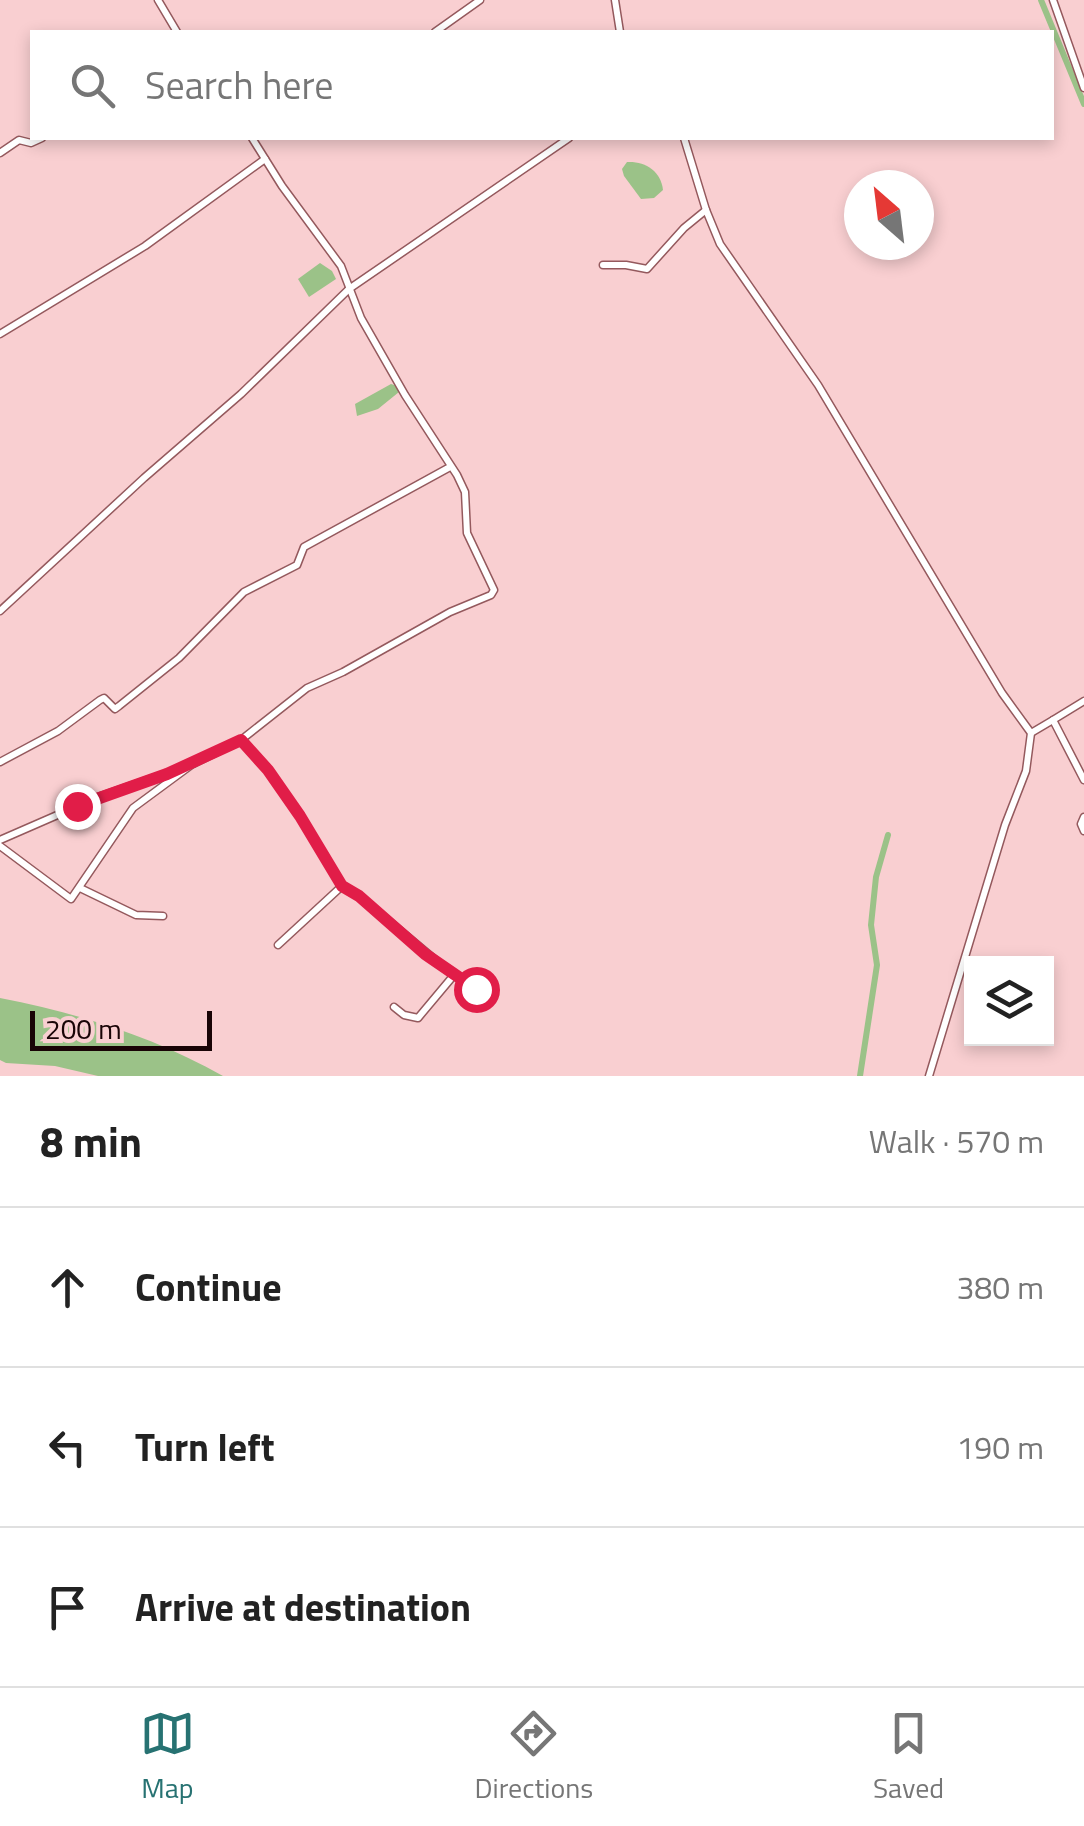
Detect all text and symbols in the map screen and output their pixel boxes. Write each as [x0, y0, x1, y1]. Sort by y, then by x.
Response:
search box [30, 30, 1054, 140]
text: Search here [145, 56, 333, 114]
icon: search [65, 58, 120, 113]
north arrow [844, 170, 934, 260]
route end [55, 784, 101, 830]
map controls [964, 956, 1054, 1046]
button: layers [964, 956, 1054, 1046]
route start [454, 967, 500, 1013]
scale bar [30, 1006, 212, 1050]
text: 200 m [45, 1007, 122, 1050]
text: 8 min [40, 1109, 142, 1173]
text: Walk · 570 m [869, 1117, 1044, 1165]
text: Continue [135, 1258, 282, 1316]
icon: ahead [40, 1260, 95, 1315]
text: 380 m [956, 1263, 1044, 1311]
text: Turn left [135, 1418, 275, 1476]
icon: left [40, 1420, 95, 1475]
text: 190 m [956, 1423, 1044, 1471]
text: Arrive at destination [135, 1578, 471, 1636]
icon: arrive [40, 1580, 95, 1635]
tab: Map [140, 1706, 195, 1809]
tab: Directions [475, 1706, 593, 1809]
tab: Saved [873, 1706, 944, 1809]

